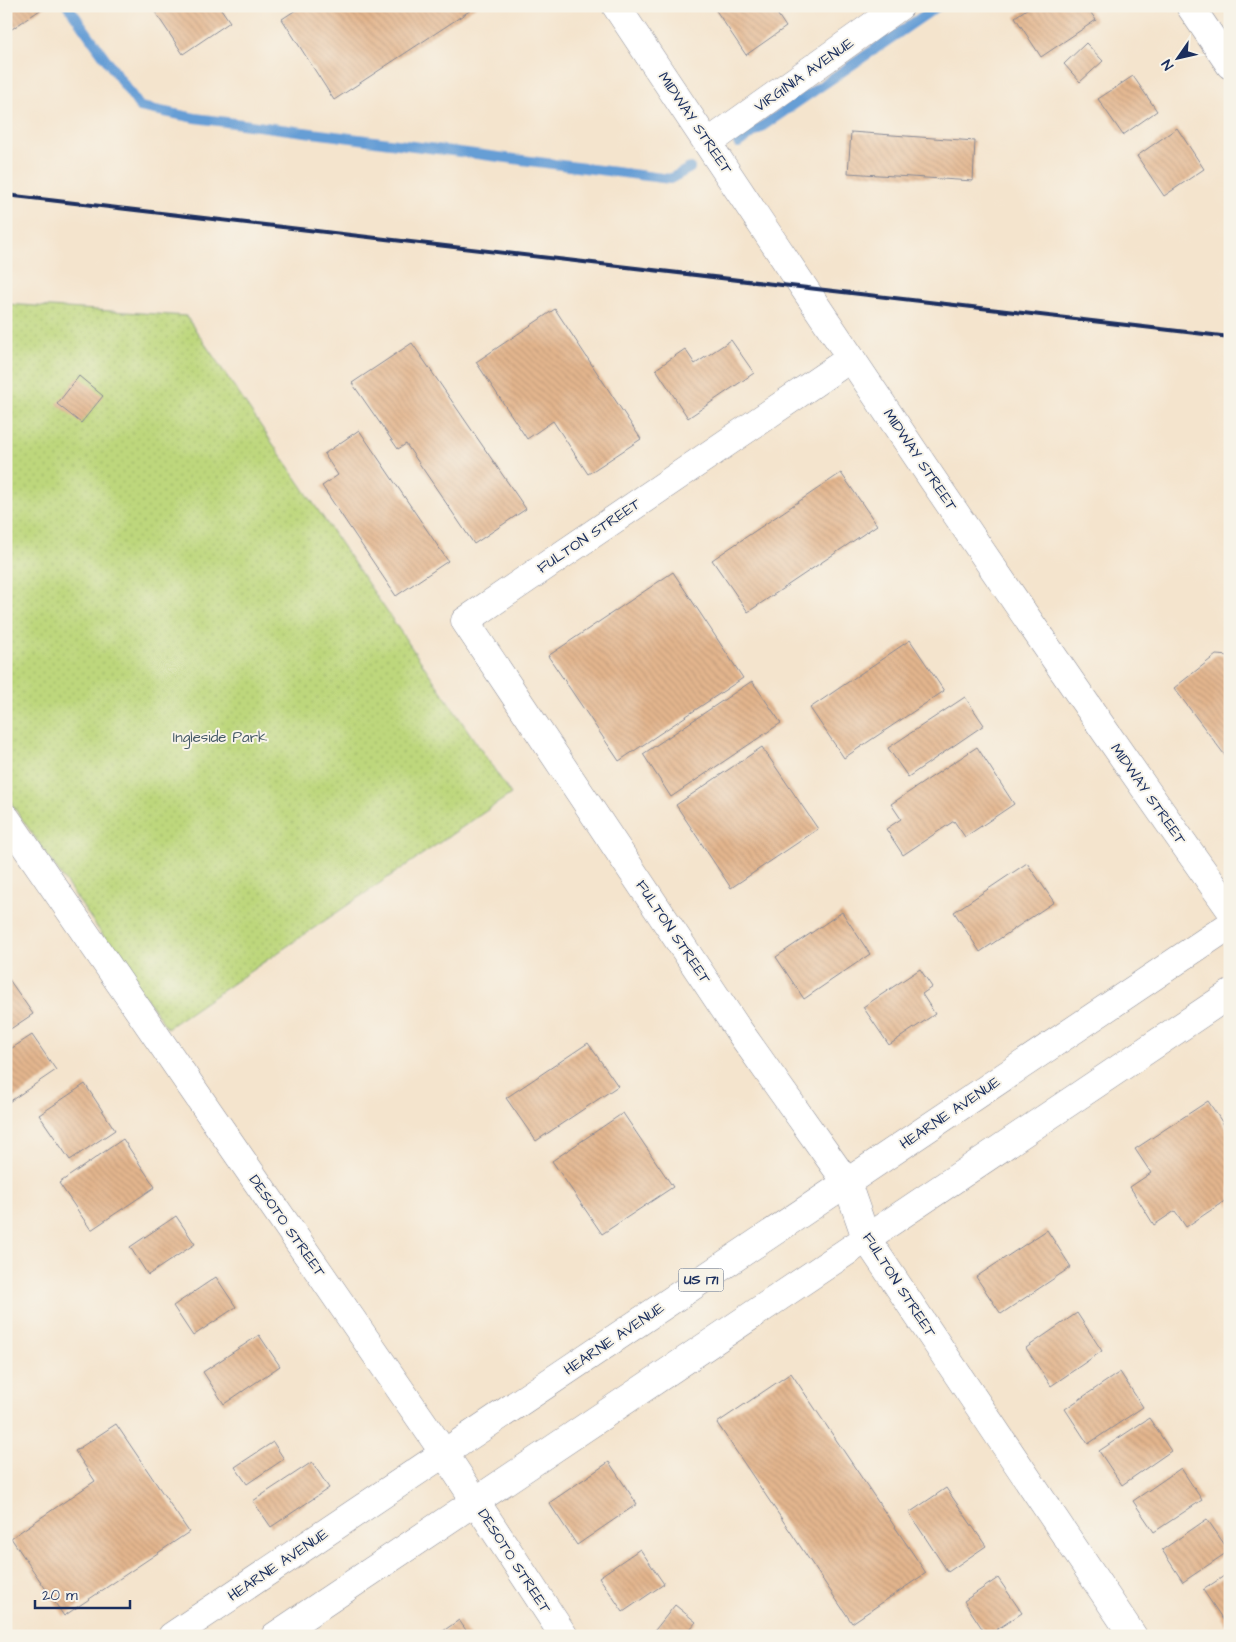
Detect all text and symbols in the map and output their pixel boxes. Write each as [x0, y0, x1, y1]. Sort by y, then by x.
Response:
north arrow [1154, 32, 1204, 82]
street label: VIRGINIA AVENUE [750, 33, 858, 117]
text: N [1157, 55, 1179, 74]
street label: MIDWAY STREET [653, 68, 737, 179]
street label: MIDWAY STREET [878, 405, 962, 516]
street label: FULTON STREET [533, 493, 645, 578]
park label: Ingleside Park [173, 727, 267, 749]
street label: MIDWAY STREET [1105, 739, 1191, 849]
street label: FULTON STREET [631, 876, 716, 988]
street label: HEARNE AVENUE [896, 1071, 1005, 1154]
street label: DESOTO STREET [244, 1171, 331, 1282]
street label: FULTON STREET [857, 1229, 941, 1342]
road number: US 171 [678, 1268, 724, 1292]
street label: HEARNE AVENUE [560, 1297, 669, 1380]
street label: DESOTO STREET [472, 1505, 556, 1618]
street label: HEARNE AVENUE [224, 1523, 333, 1606]
scale bar [35, 1577, 130, 1609]
text: 20 m [42, 1585, 78, 1606]

